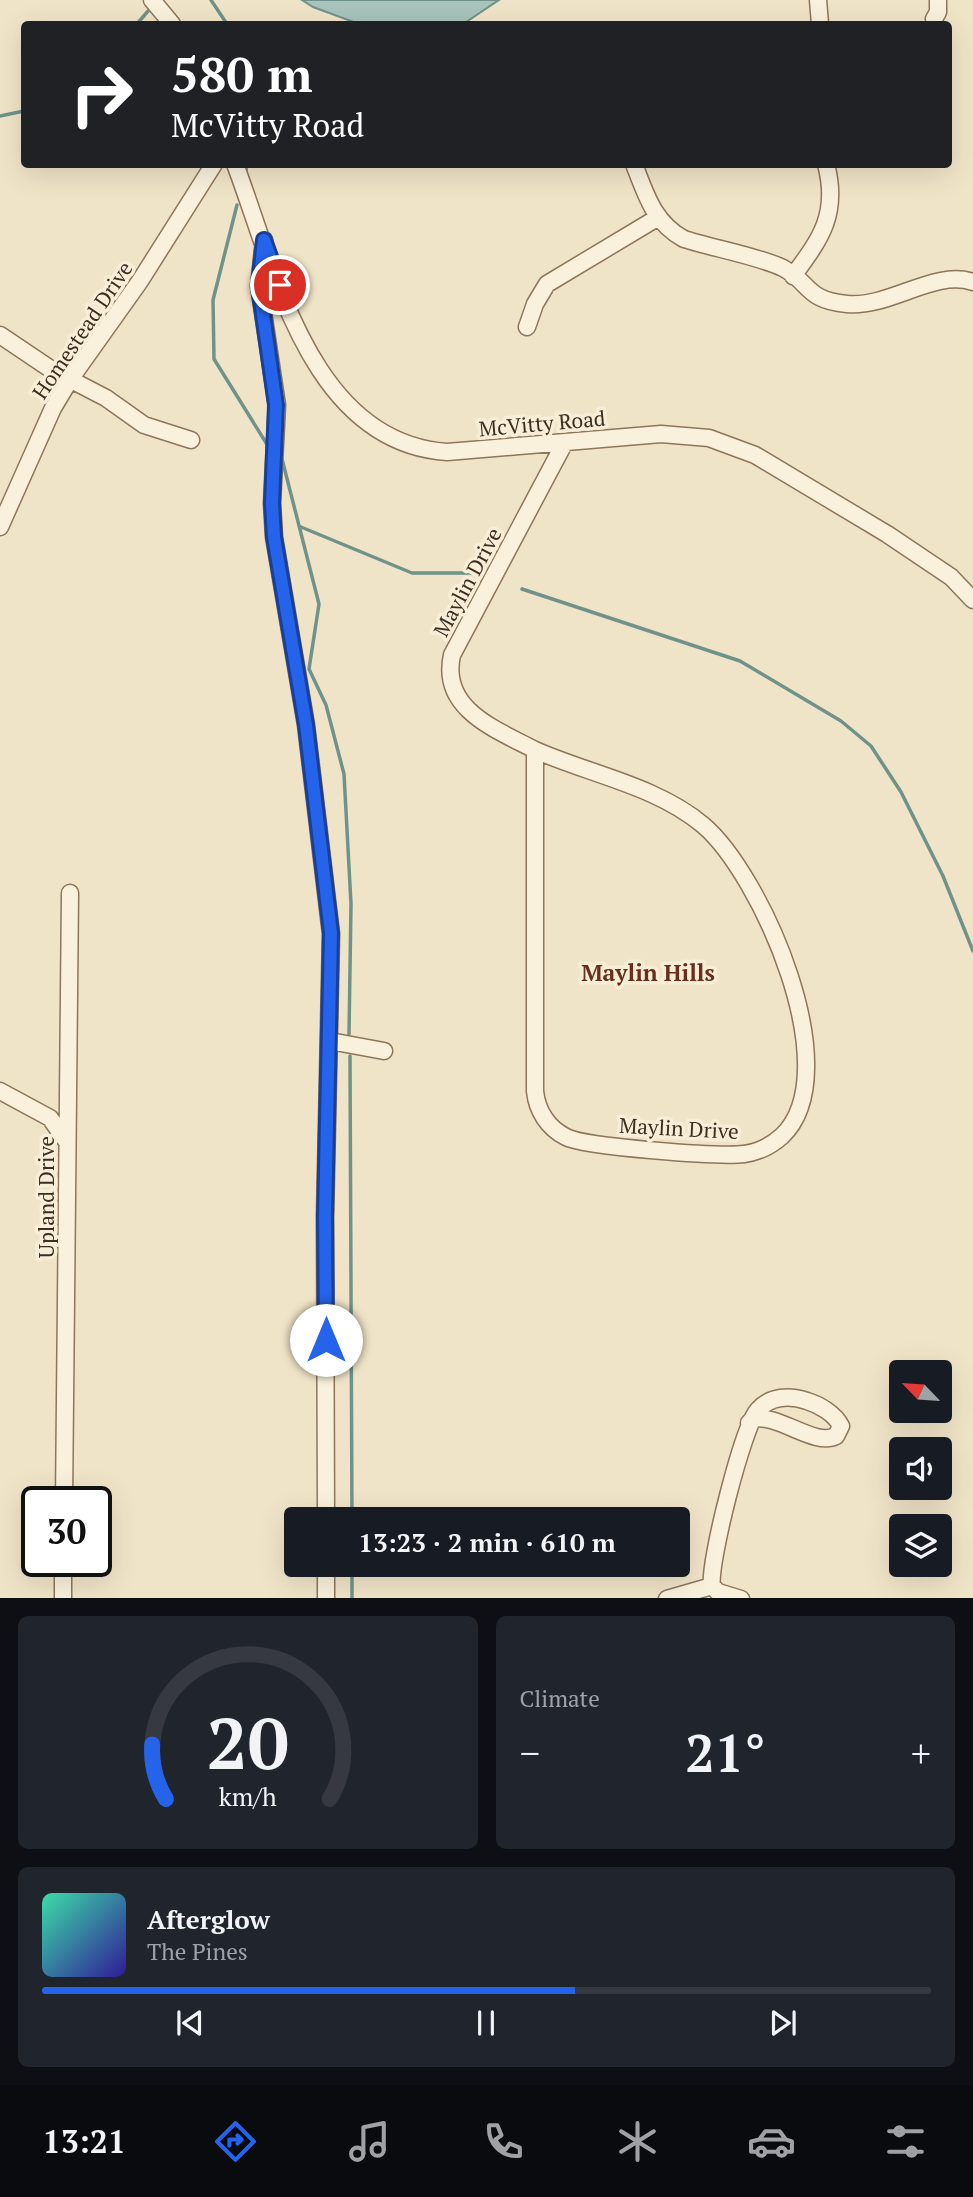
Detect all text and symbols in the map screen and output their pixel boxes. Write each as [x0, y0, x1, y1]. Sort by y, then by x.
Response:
text: 580 m [171, 41, 313, 106]
icon: right [56, 49, 147, 140]
text: McVitty Road [171, 104, 364, 146]
pin [250, 255, 310, 315]
street label: Homestead Drive [26, 256, 138, 404]
icon: arrive [261, 266, 299, 304]
street label: McVitty Road [478, 403, 607, 442]
street label: Maylin Drive [427, 523, 507, 641]
district label: Maylin Hills [581, 957, 715, 988]
street label: Maylin Drive [618, 1111, 740, 1145]
street label: Upland Drive [32, 1136, 60, 1258]
position arrow [289, 1303, 363, 1377]
north arrow [889, 1360, 952, 1423]
map controls [889, 1360, 952, 1577]
button: sound [889, 1437, 952, 1500]
speed limit sign: 30 [21, 1486, 112, 1577]
button: layers [889, 1514, 952, 1577]
text: 13:23 · 2 min · 610 m [358, 1525, 616, 1559]
text: Climate [520, 1683, 600, 1714]
text: 20 [207, 1693, 289, 1790]
text: 21° [685, 1718, 765, 1787]
text: − [520, 1728, 540, 1778]
text: + [911, 1728, 931, 1778]
text: km/h [219, 1779, 277, 1812]
text: Afterglow [147, 1902, 270, 1936]
text: The Pines [147, 1936, 248, 1967]
icon: previous [171, 2004, 209, 2042]
icon: pause [467, 2004, 505, 2042]
icon: next [764, 2004, 802, 2042]
icon: directions [211, 2117, 260, 2166]
icon: music [345, 2117, 394, 2166]
icon: phone [479, 2117, 528, 2166]
icon: climate [613, 2117, 662, 2166]
icon: car [747, 2117, 796, 2166]
icon: filters [881, 2117, 930, 2166]
text: 13:21 [43, 2120, 126, 2162]

